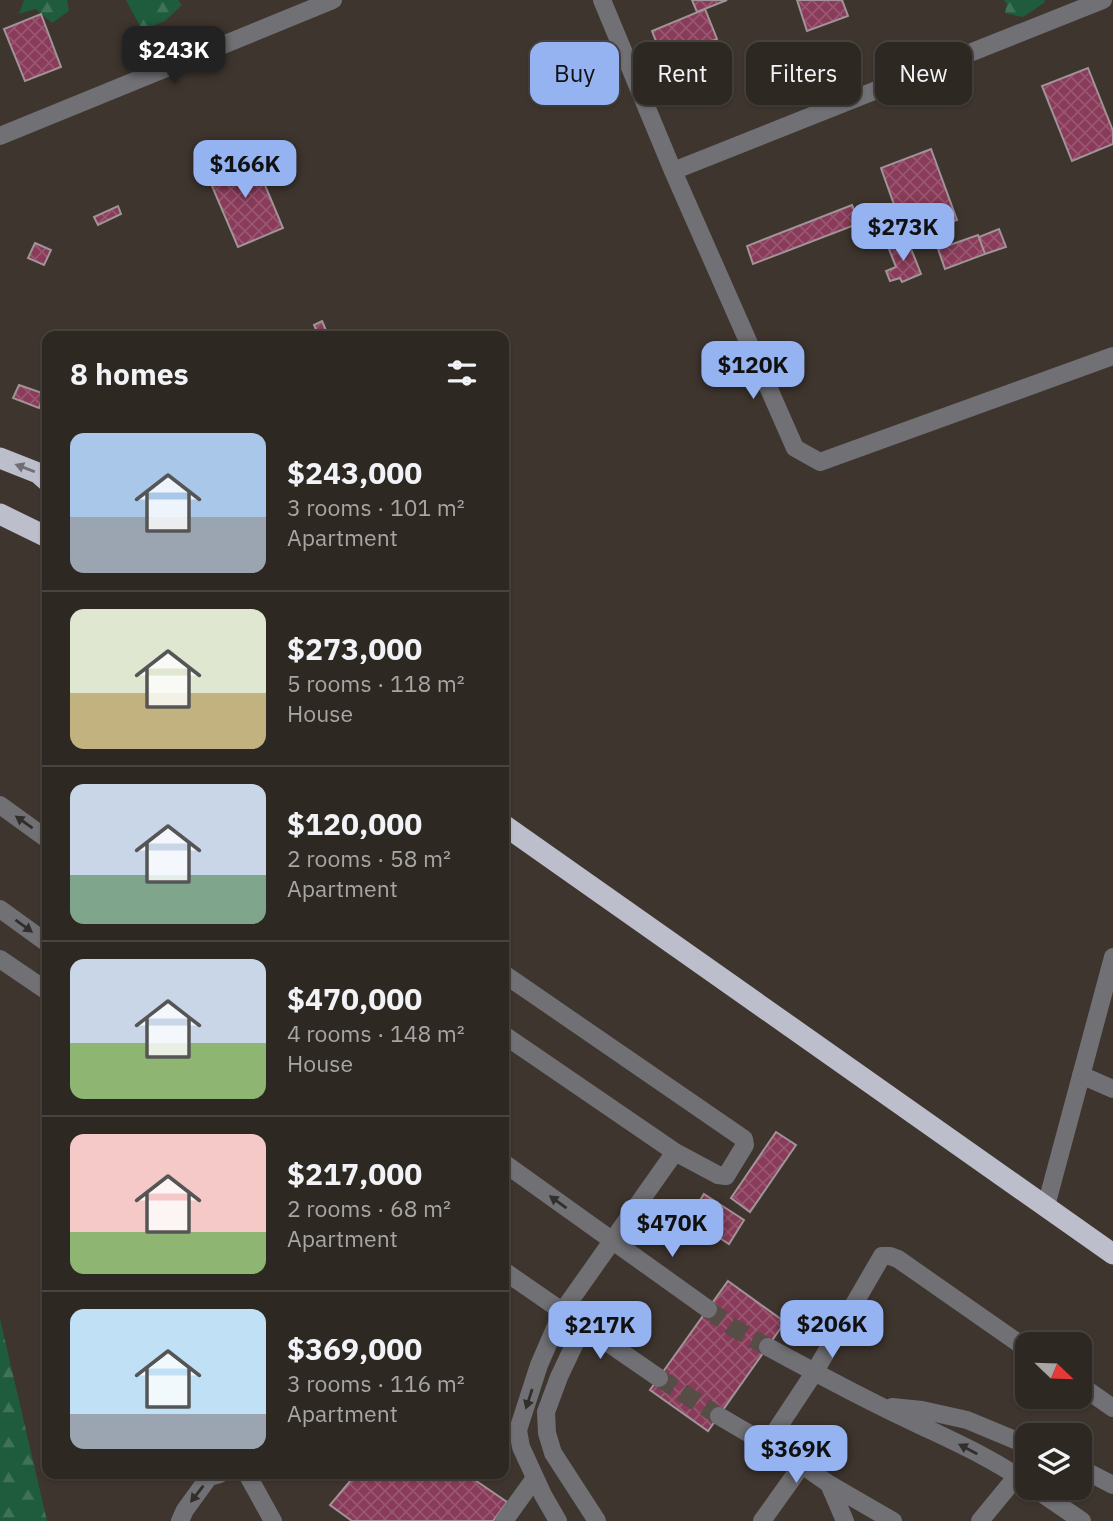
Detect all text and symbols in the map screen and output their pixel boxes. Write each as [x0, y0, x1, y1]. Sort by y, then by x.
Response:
pin: $243K [125, 27, 223, 86]
text: $243K [138, 34, 210, 64]
chip: Buy [530, 42, 619, 105]
chip: Rent [633, 42, 732, 105]
chip: Filters [746, 42, 861, 105]
chip: New [875, 42, 972, 105]
pin: $166K [196, 140, 294, 200]
text: $166K [209, 148, 281, 178]
pin: $273K [854, 204, 952, 263]
text: $273K [867, 211, 939, 241]
pin: $120K [704, 342, 802, 401]
text: $120K [717, 349, 789, 379]
text: 8 homes [70, 354, 189, 393]
icon: filters [443, 354, 481, 392]
text: $243,000 [287, 453, 422, 492]
icon: home [126, 461, 210, 545]
one-way arrow [14, 462, 35, 473]
text: 3 rooms · 101 m² [287, 492, 465, 522]
text: Apartment [287, 522, 398, 552]
text: $273,000 [287, 629, 422, 668]
icon: home [126, 637, 210, 721]
text: 5 rooms · 118 m² [287, 668, 465, 698]
text: House [287, 698, 353, 728]
text: $120,000 [287, 804, 422, 843]
icon: home [126, 812, 210, 896]
one-way arrow [15, 815, 33, 829]
text: 2 rooms · 58 m² [287, 843, 451, 873]
text: Apartment [287, 873, 398, 903]
one-way arrow [15, 919, 33, 933]
text: $470,000 [287, 979, 422, 1018]
icon: home [126, 987, 210, 1071]
text: 4 rooms · 148 m² [287, 1018, 465, 1048]
text: House [287, 1048, 353, 1078]
text: $217,000 [287, 1154, 422, 1193]
icon: home [126, 1162, 210, 1246]
text: 2 rooms · 68 m² [287, 1193, 451, 1223]
one-way arrow [549, 1195, 567, 1209]
pin: $470K [623, 1200, 721, 1259]
text: $470K [636, 1207, 708, 1237]
text: Apartment [287, 1223, 398, 1253]
pin: $206K [783, 1300, 881, 1360]
pin: $217K [551, 1302, 649, 1361]
text: $206K [796, 1308, 868, 1338]
text: $217K [564, 1309, 636, 1339]
text: $369,000 [287, 1329, 422, 1368]
north arrow [1015, 1332, 1092, 1409]
map controls [1015, 1332, 1092, 1500]
icon: home [126, 1337, 210, 1421]
text: 3 rooms · 116 m² [287, 1368, 465, 1398]
one-way arrow [523, 1388, 533, 1409]
text: Apartment [287, 1398, 398, 1428]
button: layers [1015, 1423, 1092, 1500]
pin: $369K [747, 1426, 845, 1485]
text: $369K [760, 1433, 832, 1463]
one-way arrow [958, 1444, 978, 1455]
one-way arrow [190, 1485, 204, 1503]

